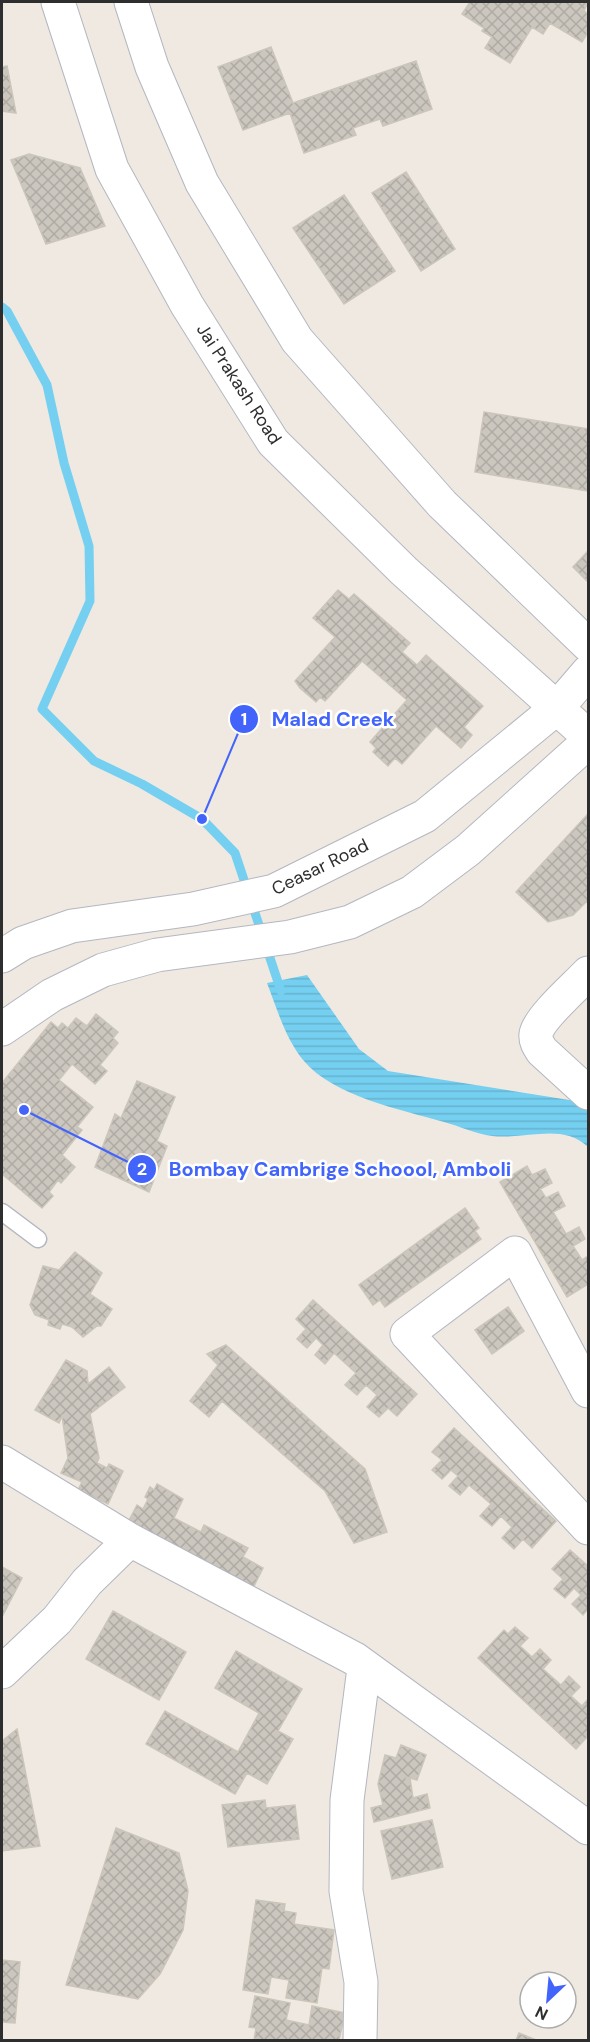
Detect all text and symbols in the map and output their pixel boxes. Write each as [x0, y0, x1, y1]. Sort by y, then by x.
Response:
street label: Jai Prakash Road [191, 319, 287, 449]
callout: Malad Creek [229, 700, 406, 738]
text: Malad Creek [272, 706, 395, 732]
text: 1 [241, 707, 247, 731]
street label: Ceasar Road [268, 833, 372, 901]
callout: Bombay Cambrige Schoool, Amboli [127, 1150, 523, 1188]
text: Bombay Cambrige Schoool, Amboli [169, 1156, 511, 1182]
text: 2 [137, 1157, 147, 1181]
north arrow [518, 1970, 578, 2030]
text: N [532, 2001, 551, 2025]

